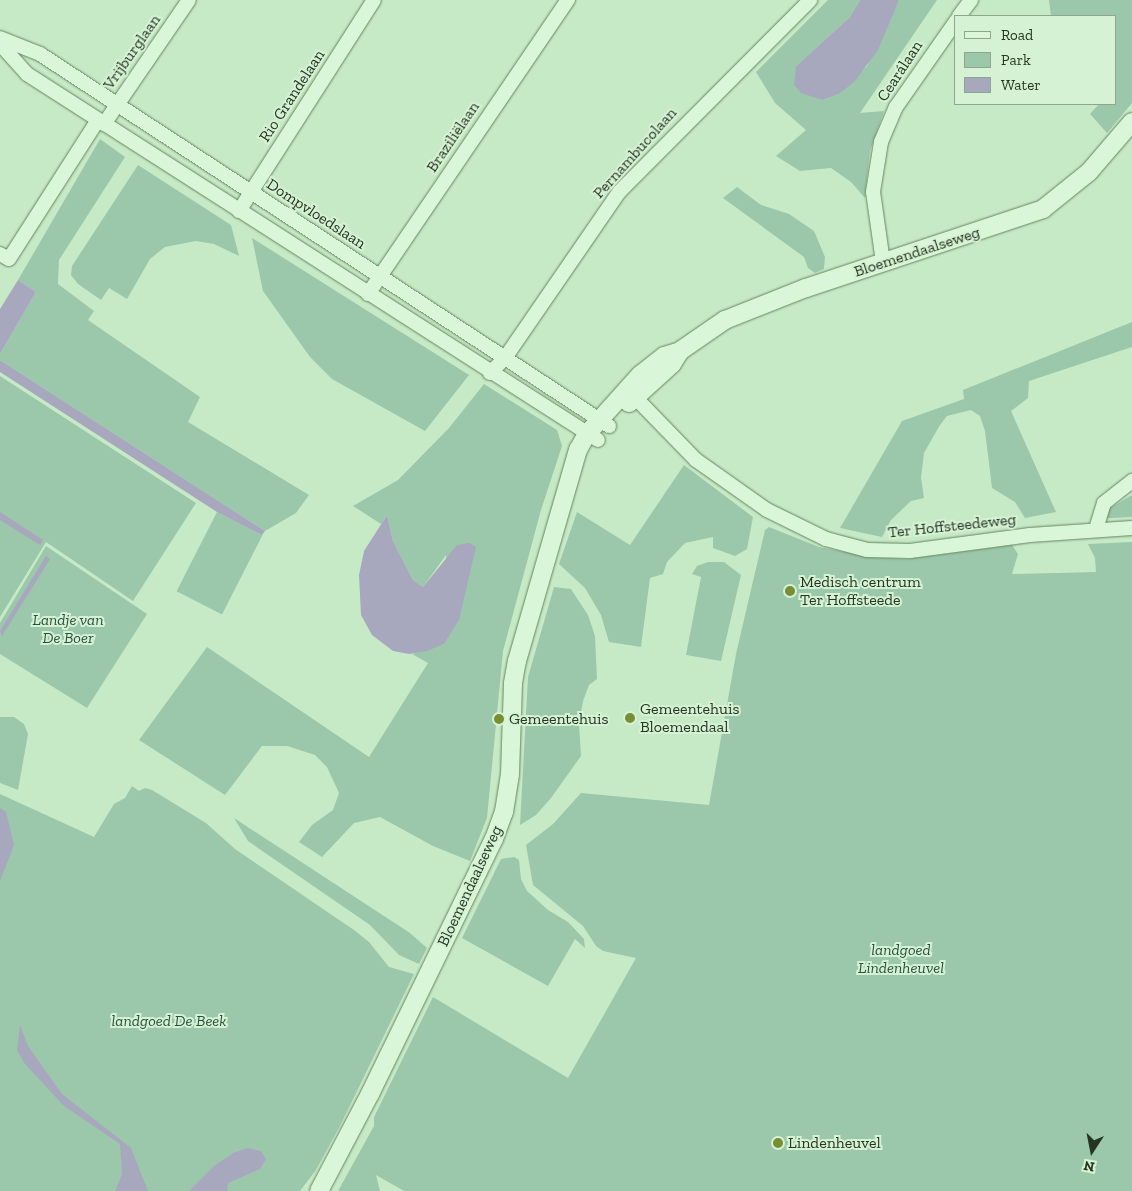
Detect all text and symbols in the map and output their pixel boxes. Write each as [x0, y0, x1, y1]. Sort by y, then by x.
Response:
street label: Vrijburglaan [99, 11, 165, 93]
legend [954, 15, 1117, 105]
text: Road [1001, 26, 1033, 44]
street label: Cearálaan [873, 37, 927, 105]
street label: Rio Grandelaan [255, 46, 329, 146]
text: Park [1001, 51, 1031, 69]
text: Water [1001, 76, 1041, 94]
street label: Braziliëlaan [422, 98, 484, 176]
street label: Pernambucolaan [589, 104, 681, 202]
street label: Dompvloedslaan [263, 175, 369, 253]
street label: Bloemendaalseweg [852, 223, 982, 281]
street label: Ter Hoffsteedeweg [887, 510, 1017, 542]
place label: Medisch centrum Ter Hoffsteede [800, 572, 921, 610]
marker: Medisch centrum Ter Hoffsteede [784, 585, 796, 597]
park label: Landje van De Boer [32, 610, 104, 648]
place label: Gemeentehuis Bloemendaal [640, 699, 739, 737]
place label: Gemeentehuis [509, 709, 608, 729]
marker: Gemeentehuis Bloemendaal [624, 712, 636, 724]
marker: Gemeentehuis [493, 713, 505, 725]
street label: Bloemendaalseweg [434, 822, 506, 950]
park label: landgoed Lindenheuvel [858, 940, 944, 978]
park label: landgoed De Beek [111, 1011, 227, 1031]
north arrow [1067, 1126, 1117, 1176]
place label: Lindenheuvel [788, 1133, 881, 1153]
marker: Lindenheuvel [772, 1137, 784, 1149]
text: N [1082, 1157, 1096, 1176]

